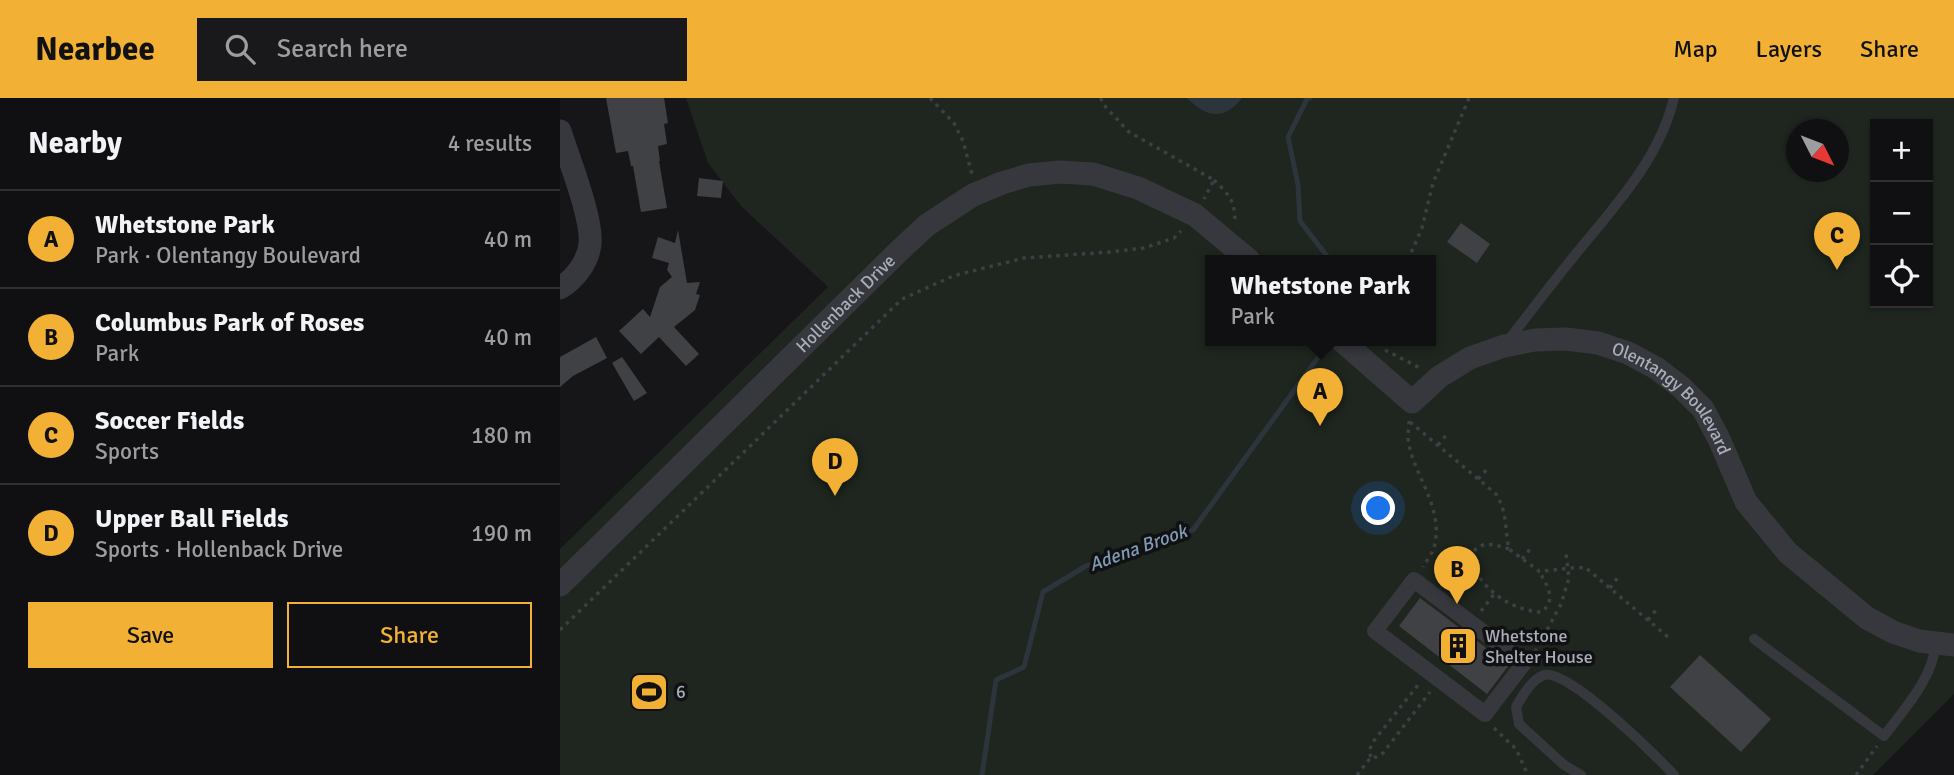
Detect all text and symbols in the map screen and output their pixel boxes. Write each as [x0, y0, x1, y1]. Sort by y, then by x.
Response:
search box [197, 18, 687, 81]
text: Nearbee [35, 29, 155, 70]
icon: search [221, 30, 259, 68]
text: Search here [277, 33, 408, 65]
text: Map [1673, 34, 1718, 64]
text: Layers [1756, 34, 1822, 64]
text: Share [1860, 34, 1919, 64]
north arrow [1786, 119, 1849, 182]
map controls [1870, 119, 1933, 308]
button: + [1870, 119, 1933, 182]
text: Nearby [28, 125, 122, 162]
text: 4 results [448, 129, 532, 158]
button: − [1870, 182, 1933, 245]
text: Whetstone Park [95, 209, 275, 241]
pin: C [1814, 212, 1860, 270]
text: A [44, 225, 58, 254]
text: 40 m [484, 225, 532, 254]
text: Park · Olentangy Boulevard [95, 241, 361, 270]
button: locate [1870, 245, 1933, 308]
street label: Hollenback Drive [791, 250, 900, 357]
popup [1205, 255, 1436, 346]
text: Whetstone Park [1231, 270, 1410, 302]
text: Park [1231, 302, 1275, 331]
text: Columbus Park of Roses [95, 307, 364, 339]
text: B [44, 323, 58, 352]
text: 40 m [484, 323, 532, 352]
street label: Olentangy Boulevard [1609, 337, 1735, 458]
text: Park [95, 339, 139, 368]
pin: A [1297, 368, 1343, 426]
text: Soccer Fields [95, 405, 244, 437]
text: C [44, 421, 58, 450]
text: 180 m [471, 421, 532, 450]
text: Sports [95, 437, 159, 466]
pin: D [812, 438, 858, 496]
your location [1361, 491, 1395, 525]
text: Upper Ball Fields [95, 503, 289, 535]
text: D [43, 519, 59, 548]
text: 190 m [471, 519, 532, 548]
water label: Adena Brook [1086, 519, 1192, 577]
text: Sports · Hollenback Drive [95, 535, 343, 564]
pin: B [1434, 546, 1480, 604]
button: Save [28, 602, 273, 668]
button: Share [287, 602, 532, 668]
building icon: Whetstone Shelter House [1437, 625, 1479, 667]
place label: Whetstone Shelter House [1485, 625, 1593, 668]
sports icon: 6 [628, 671, 670, 713]
place label: 6 [676, 681, 686, 703]

